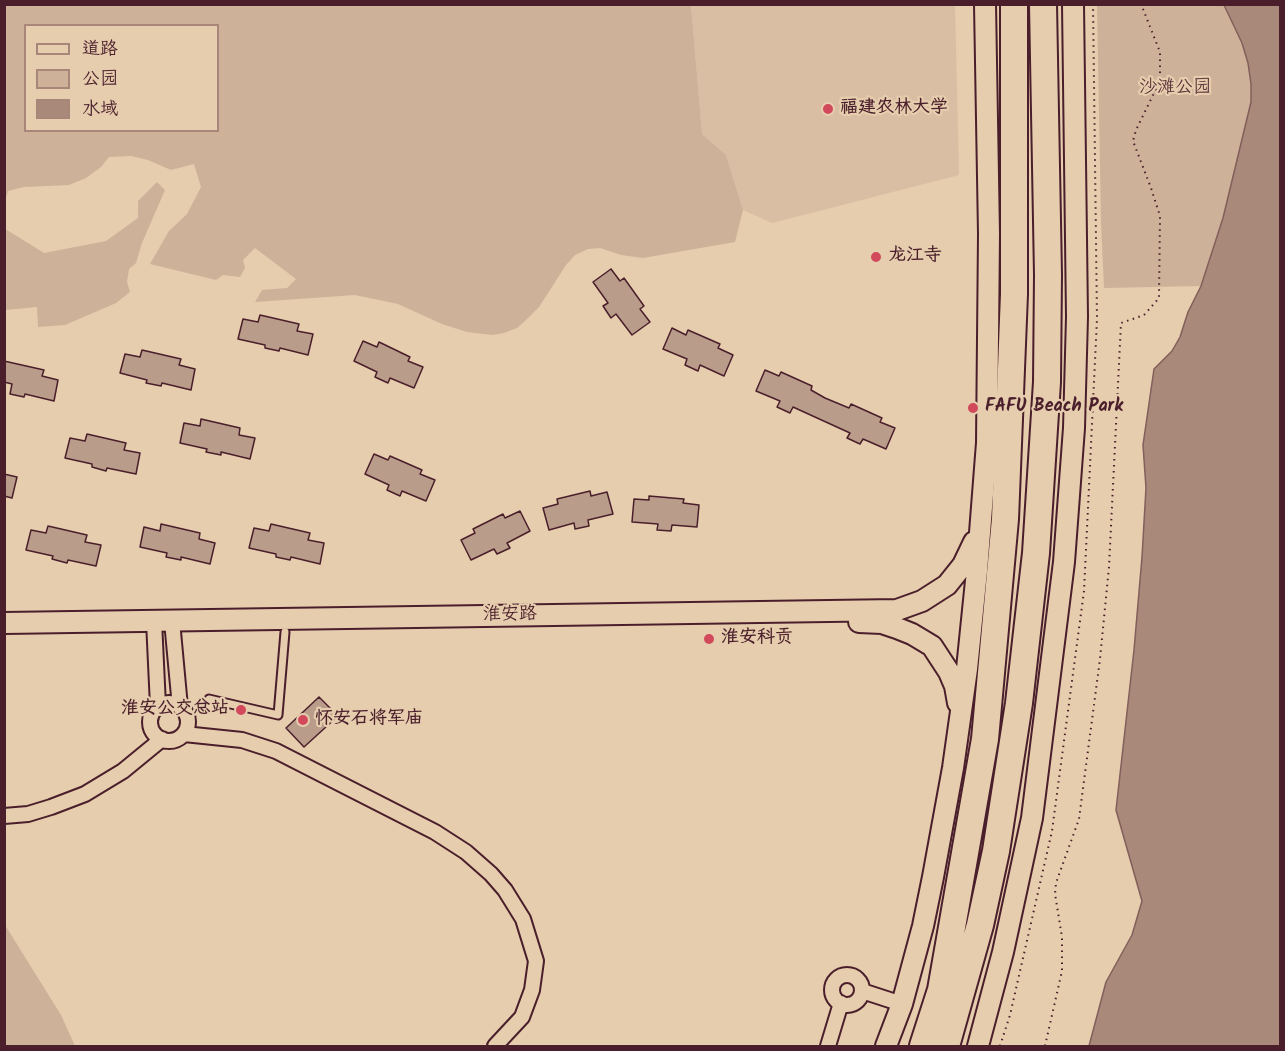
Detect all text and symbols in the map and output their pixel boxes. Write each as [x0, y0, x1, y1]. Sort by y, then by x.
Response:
legend [24, 24, 219, 132]
text: 道路 [82, 35, 118, 64]
text: 公园 [82, 65, 118, 94]
park label: 沙滩公园 [1139, 78, 1211, 100]
text: 水域 [82, 95, 118, 124]
place label: 福建农林大学 [840, 98, 948, 120]
marker: 福建农林大学 [821, 102, 835, 116]
place label: 龙江寺 [888, 246, 942, 268]
marker: 龙江寺 [869, 250, 883, 264]
place label: FAFU Beach Park [985, 397, 1123, 419]
marker: FAFU Beach Park [966, 401, 980, 415]
street label: 淮安路 [483, 605, 537, 627]
place label: 淮安科贡 [721, 628, 793, 650]
marker: 淮安科贡 [702, 632, 716, 646]
place label: 淮安公交总站 [121, 699, 229, 721]
marker: 淮安公交总站 [234, 703, 248, 717]
place label: 怀安石将军庙 [315, 709, 423, 731]
marker: 怀安石将军庙 [296, 713, 310, 727]

